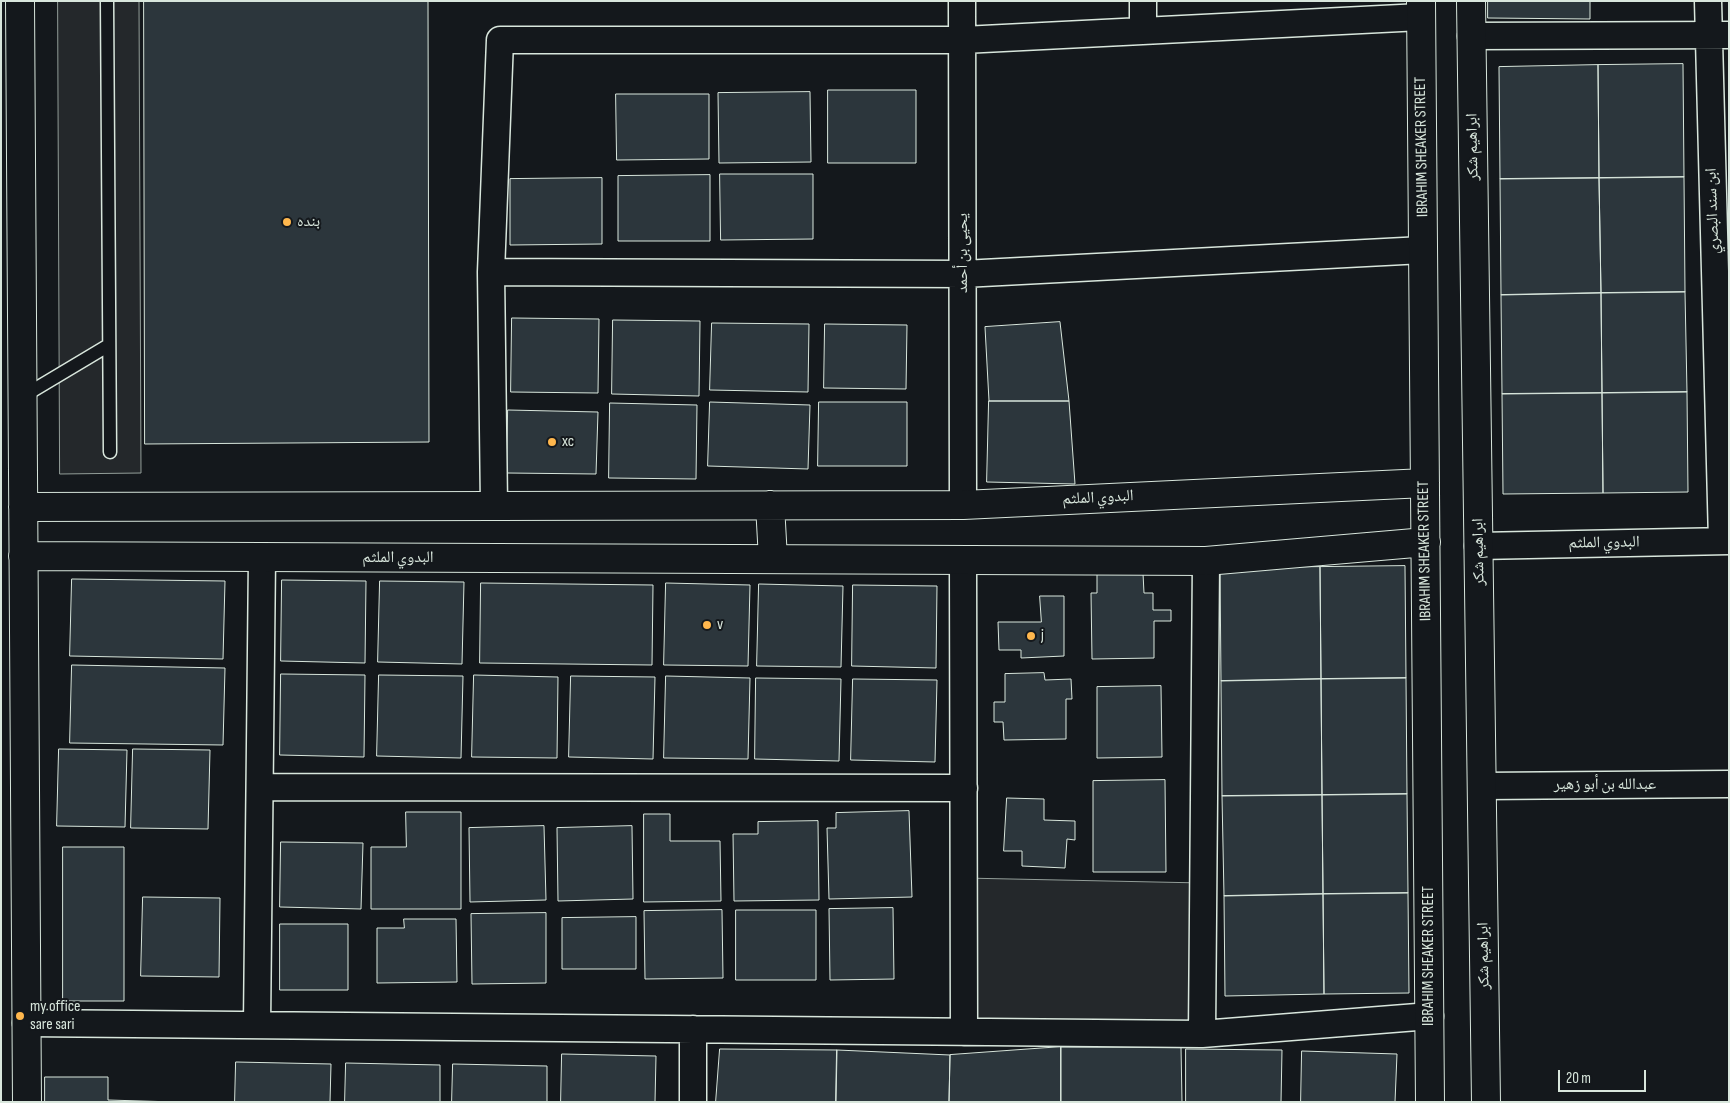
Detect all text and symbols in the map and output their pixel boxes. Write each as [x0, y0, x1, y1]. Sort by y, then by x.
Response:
street label: IBRAHIM SHEAKER STREET [1411, 77, 1433, 217]
street label: ابراهيم شكر [1463, 113, 1483, 181]
street label: ابن سند البصري [1702, 168, 1724, 254]
place label: بنده [297, 212, 320, 232]
street label: يحيى بن أحمد [953, 213, 973, 293]
marker: بنده [281, 216, 293, 228]
place label: xc [562, 432, 574, 452]
marker: xc [546, 436, 558, 448]
street label: IBRAHIM SHEAKER STREET [1414, 481, 1436, 621]
street label: البدوي الملثم [1062, 487, 1134, 509]
street label: ابراهيم شكر [1469, 518, 1489, 586]
street label: البدوي الملثم [1568, 533, 1640, 553]
street label: البدوي الملثم [362, 548, 434, 568]
place label: v [717, 615, 723, 635]
marker: v [701, 619, 713, 631]
place label: j [1041, 626, 1044, 646]
marker: j [1025, 630, 1037, 642]
street label: عبدالله بن أبو زهير [1554, 775, 1656, 795]
street label: IBRAHIM SHEAKER STREET [1419, 886, 1439, 1026]
street label: ابراهيم شكر [1474, 922, 1494, 990]
place label: my office sare sari [30, 997, 80, 1035]
marker: my office sare sari [14, 1010, 26, 1022]
scale bar [1560, 1060, 1648, 1092]
text: 20 m [1566, 1069, 1591, 1088]

